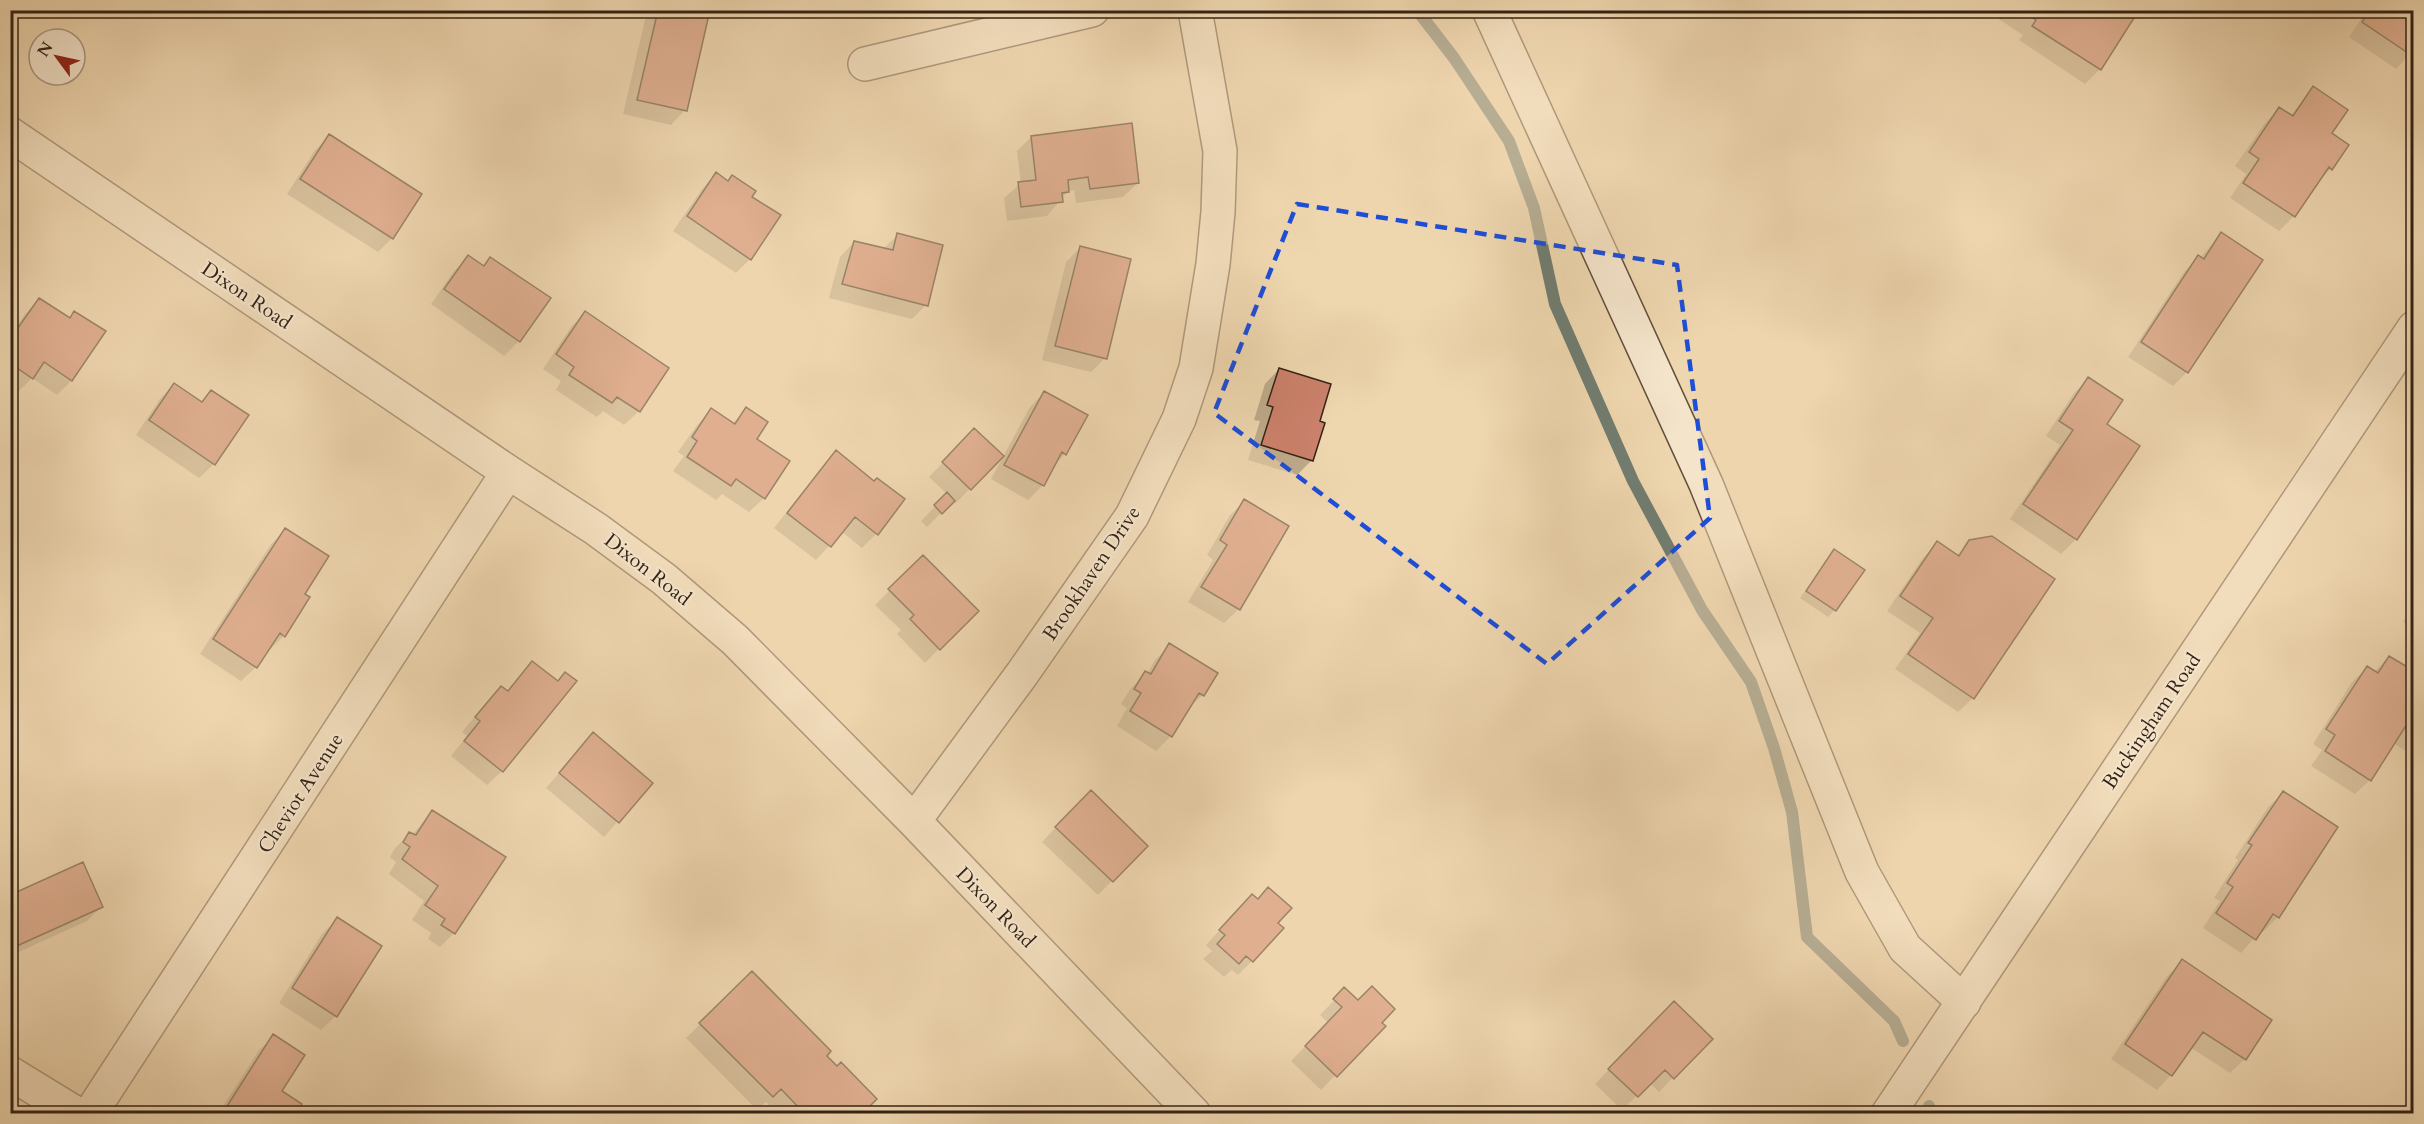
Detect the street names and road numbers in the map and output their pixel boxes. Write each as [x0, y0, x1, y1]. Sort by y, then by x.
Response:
street label: Dixon Road [196, 255, 297, 336]
street label: Brookhaven Drive [1036, 501, 1147, 646]
street label: Dixon Road [599, 527, 697, 612]
street label: Buckingham Road [2096, 648, 2207, 795]
street label: Cheviot Avenue [251, 728, 349, 859]
street label: Dixon Road [950, 861, 1041, 954]

